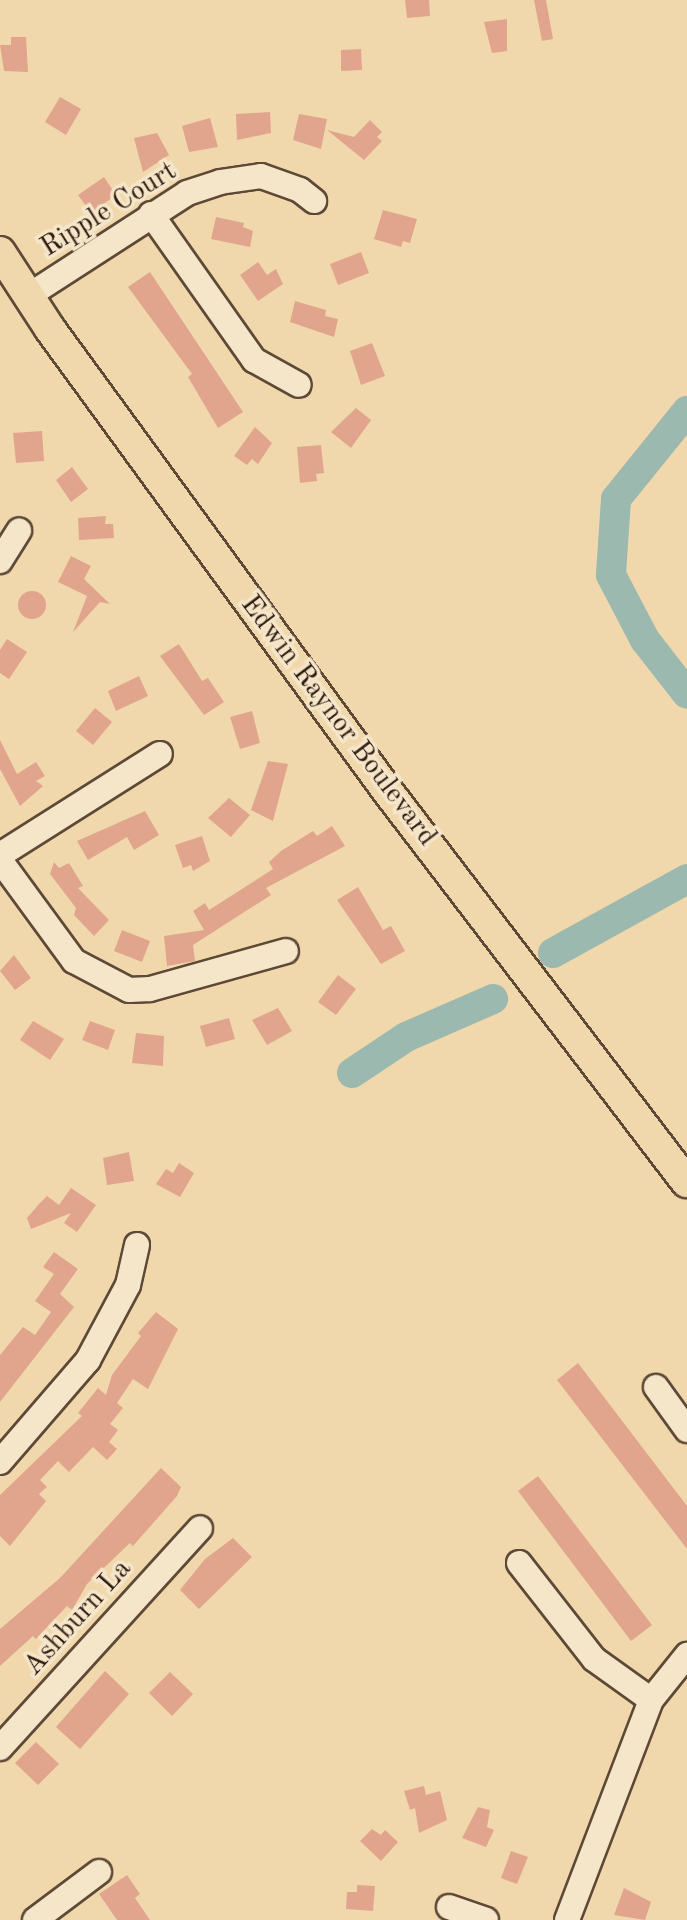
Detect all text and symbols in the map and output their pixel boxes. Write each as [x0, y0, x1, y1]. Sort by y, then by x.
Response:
street label: Ripple Court [35, 155, 183, 265]
street label: Edwin Raynor Boulevard [233, 589, 443, 853]
street label: Ashburn La [17, 1553, 139, 1683]

